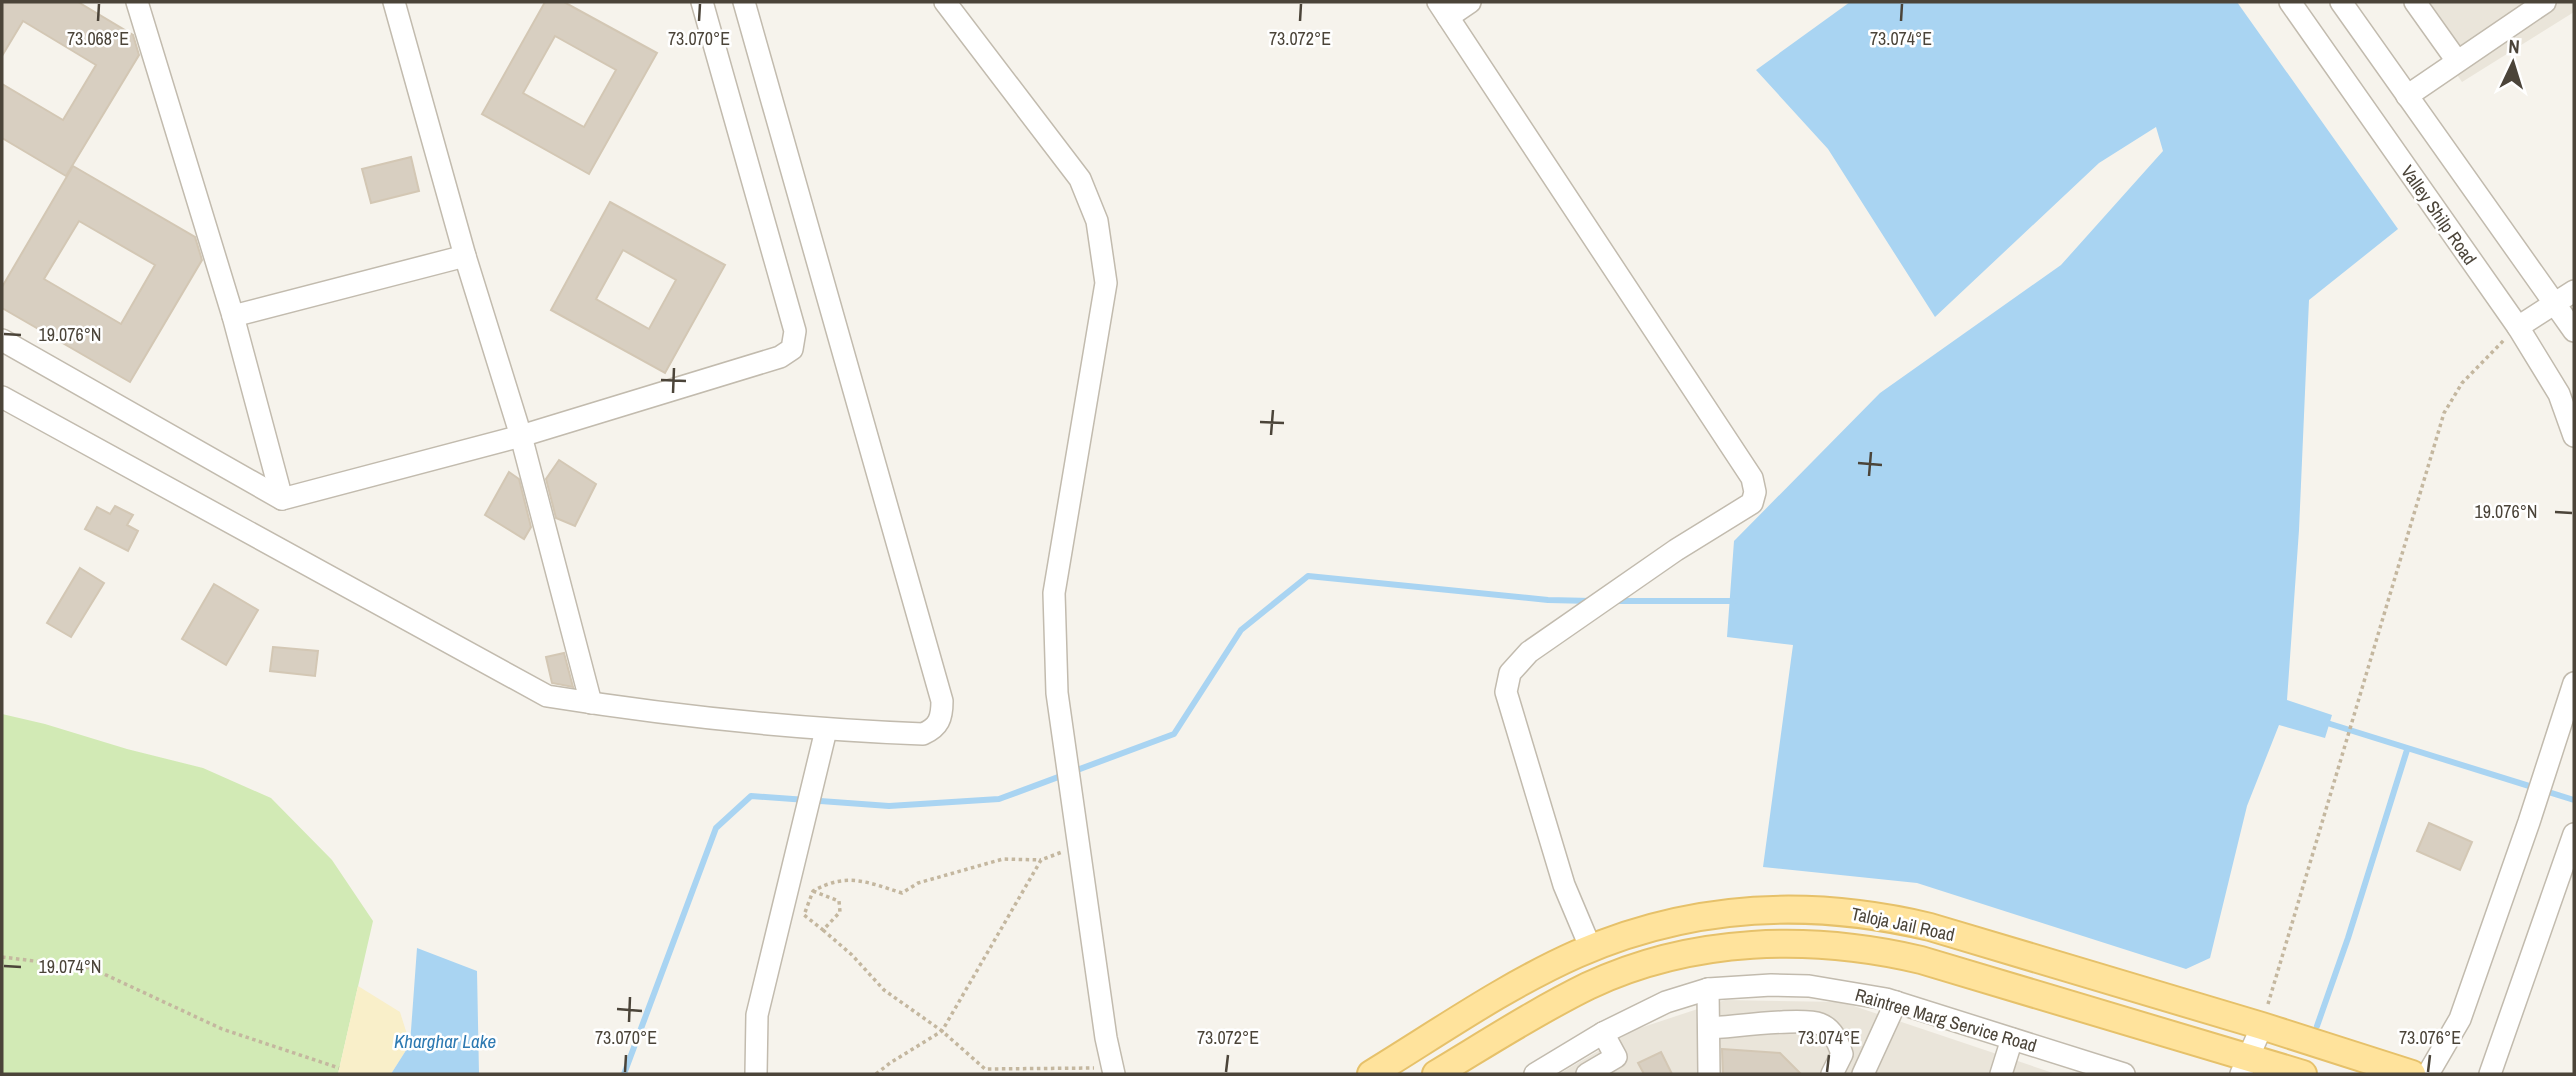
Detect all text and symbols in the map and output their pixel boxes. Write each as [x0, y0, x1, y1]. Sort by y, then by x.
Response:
text: 73.068°E [67, 26, 129, 51]
text: 73.070°E [668, 26, 730, 51]
text: 73.072°E [1269, 26, 1331, 51]
text: 73.074°E [1870, 26, 1932, 51]
north arrow [2478, 28, 2548, 98]
text: N [2508, 33, 2521, 59]
street label: Valley Shilp Road [2395, 160, 2483, 270]
text: 19.076°N [39, 322, 102, 347]
text: 19.076°N [2475, 499, 2538, 524]
street label: Taloja Jail Road [1849, 901, 1957, 947]
text: 19.074°N [39, 954, 102, 979]
street label: Raintree Marg Service Road [1852, 982, 2040, 1058]
text: 73.070°E [595, 1025, 657, 1050]
text: 73.072°E [1197, 1025, 1259, 1050]
text: 73.074°E [1798, 1025, 1860, 1050]
text: 73.076°E [2399, 1025, 2461, 1050]
water label: Kharghar Lake [394, 1028, 496, 1054]

